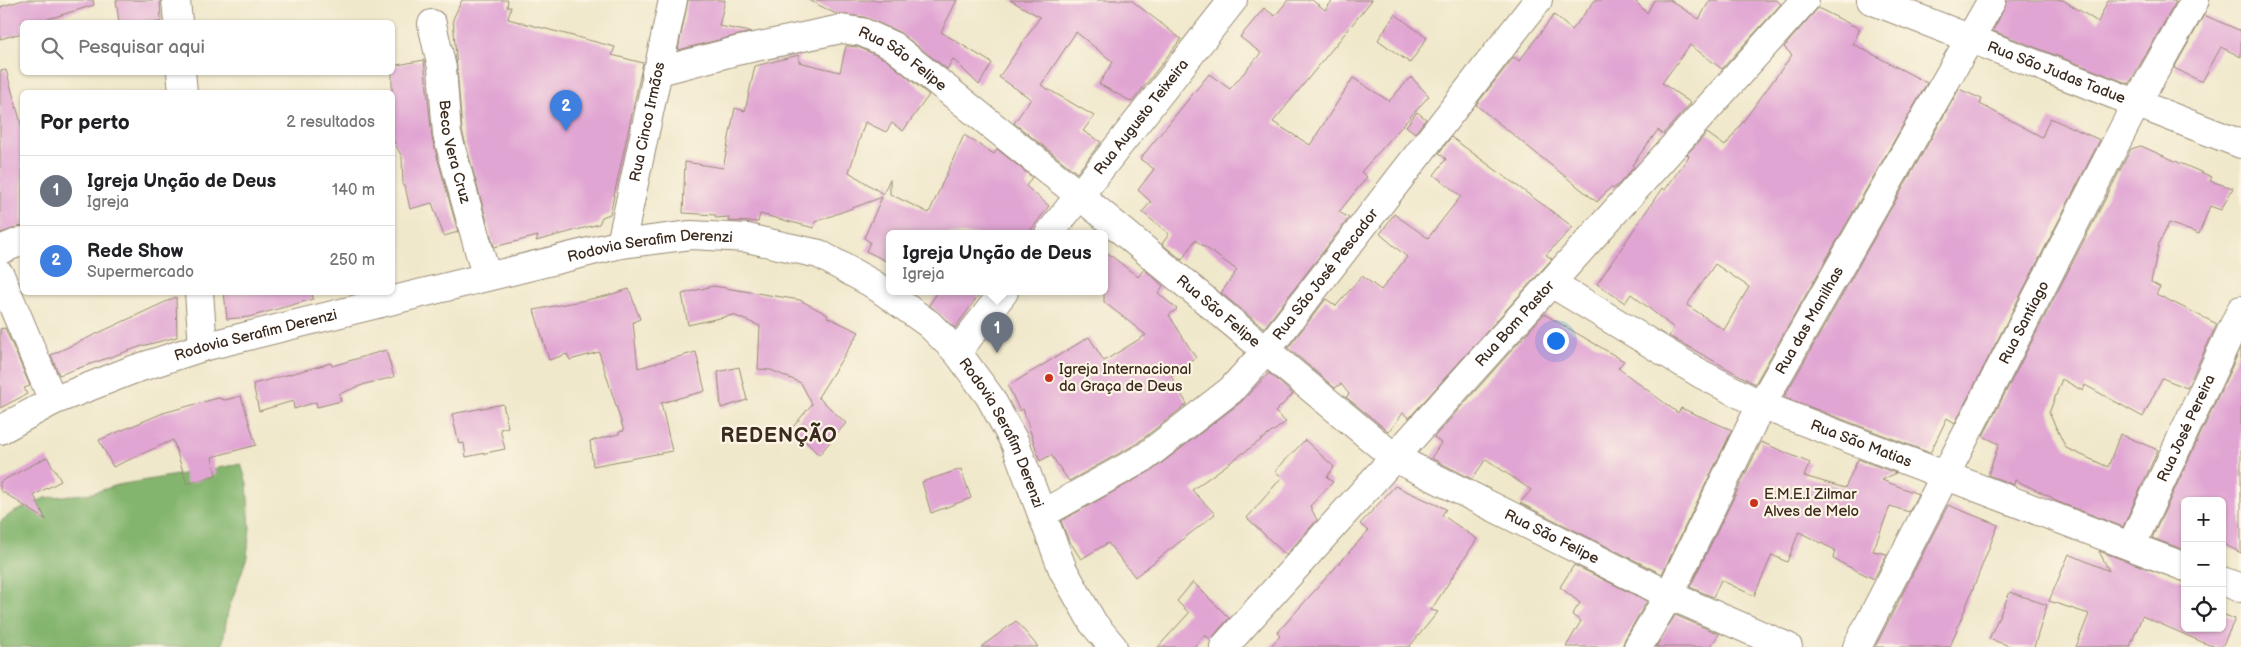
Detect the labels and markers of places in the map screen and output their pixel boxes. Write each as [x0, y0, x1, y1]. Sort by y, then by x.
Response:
pin: 2 [550, 90, 582, 131]
pin: 1 [981, 312, 1013, 353]
place label: Igreja Internacional da Graça de Deus [1059, 360, 1191, 396]
marker: Igreja Internacional da Graça de Deus [1043, 372, 1055, 384]
place label: E.M.E.I Zilmar Alves de Melo [1764, 485, 1859, 521]
marker: E.M.E.I Zilmar Alves de Melo [1748, 497, 1760, 509]

